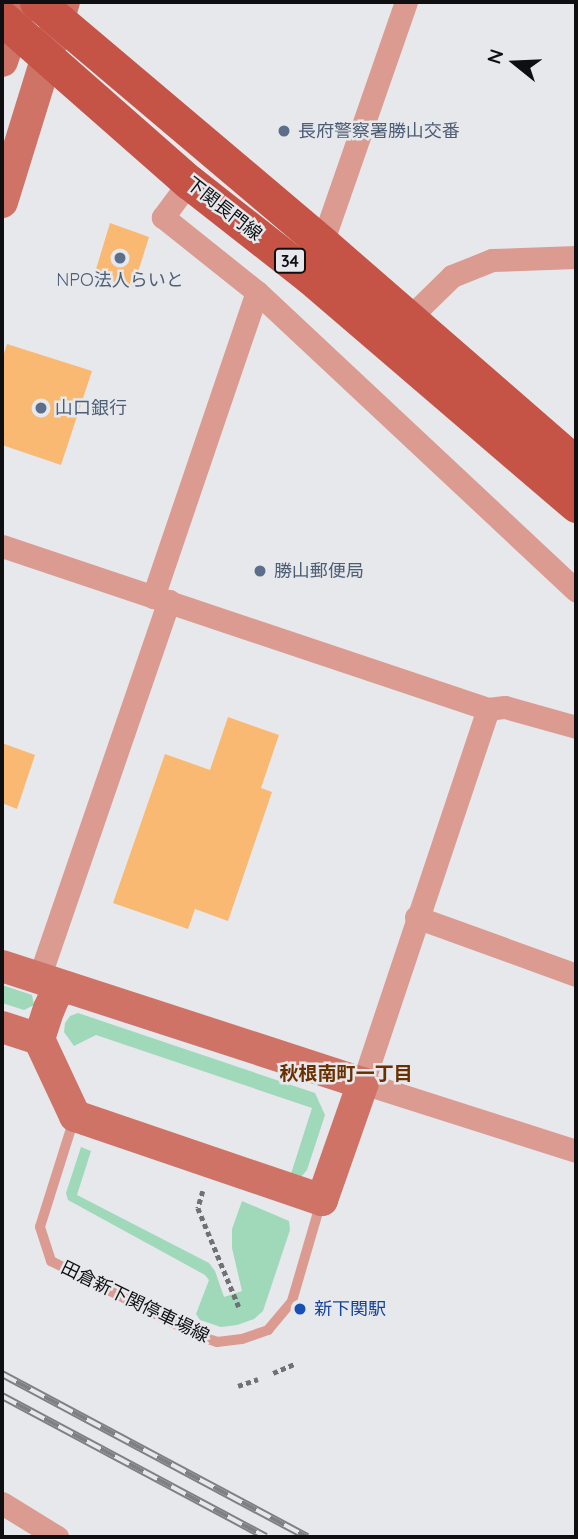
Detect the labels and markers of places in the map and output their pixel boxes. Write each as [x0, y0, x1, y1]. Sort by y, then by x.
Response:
place label: 長府警察署勝山交番 [298, 120, 460, 142]
marker: 長府警察署勝山交番 [276, 123, 292, 139]
marker: NPO法人らいと [112, 250, 128, 266]
place label: NPO法人らいと [56, 269, 184, 291]
place label: 山口銀行 [55, 397, 127, 419]
marker: 山口銀行 [33, 400, 49, 416]
place label: 勝山郵便局 [274, 560, 364, 582]
marker: 勝山郵便局 [252, 563, 268, 579]
place label: 新下関駅 [314, 1298, 386, 1320]
marker: 新下関駅 [292, 1301, 308, 1317]

